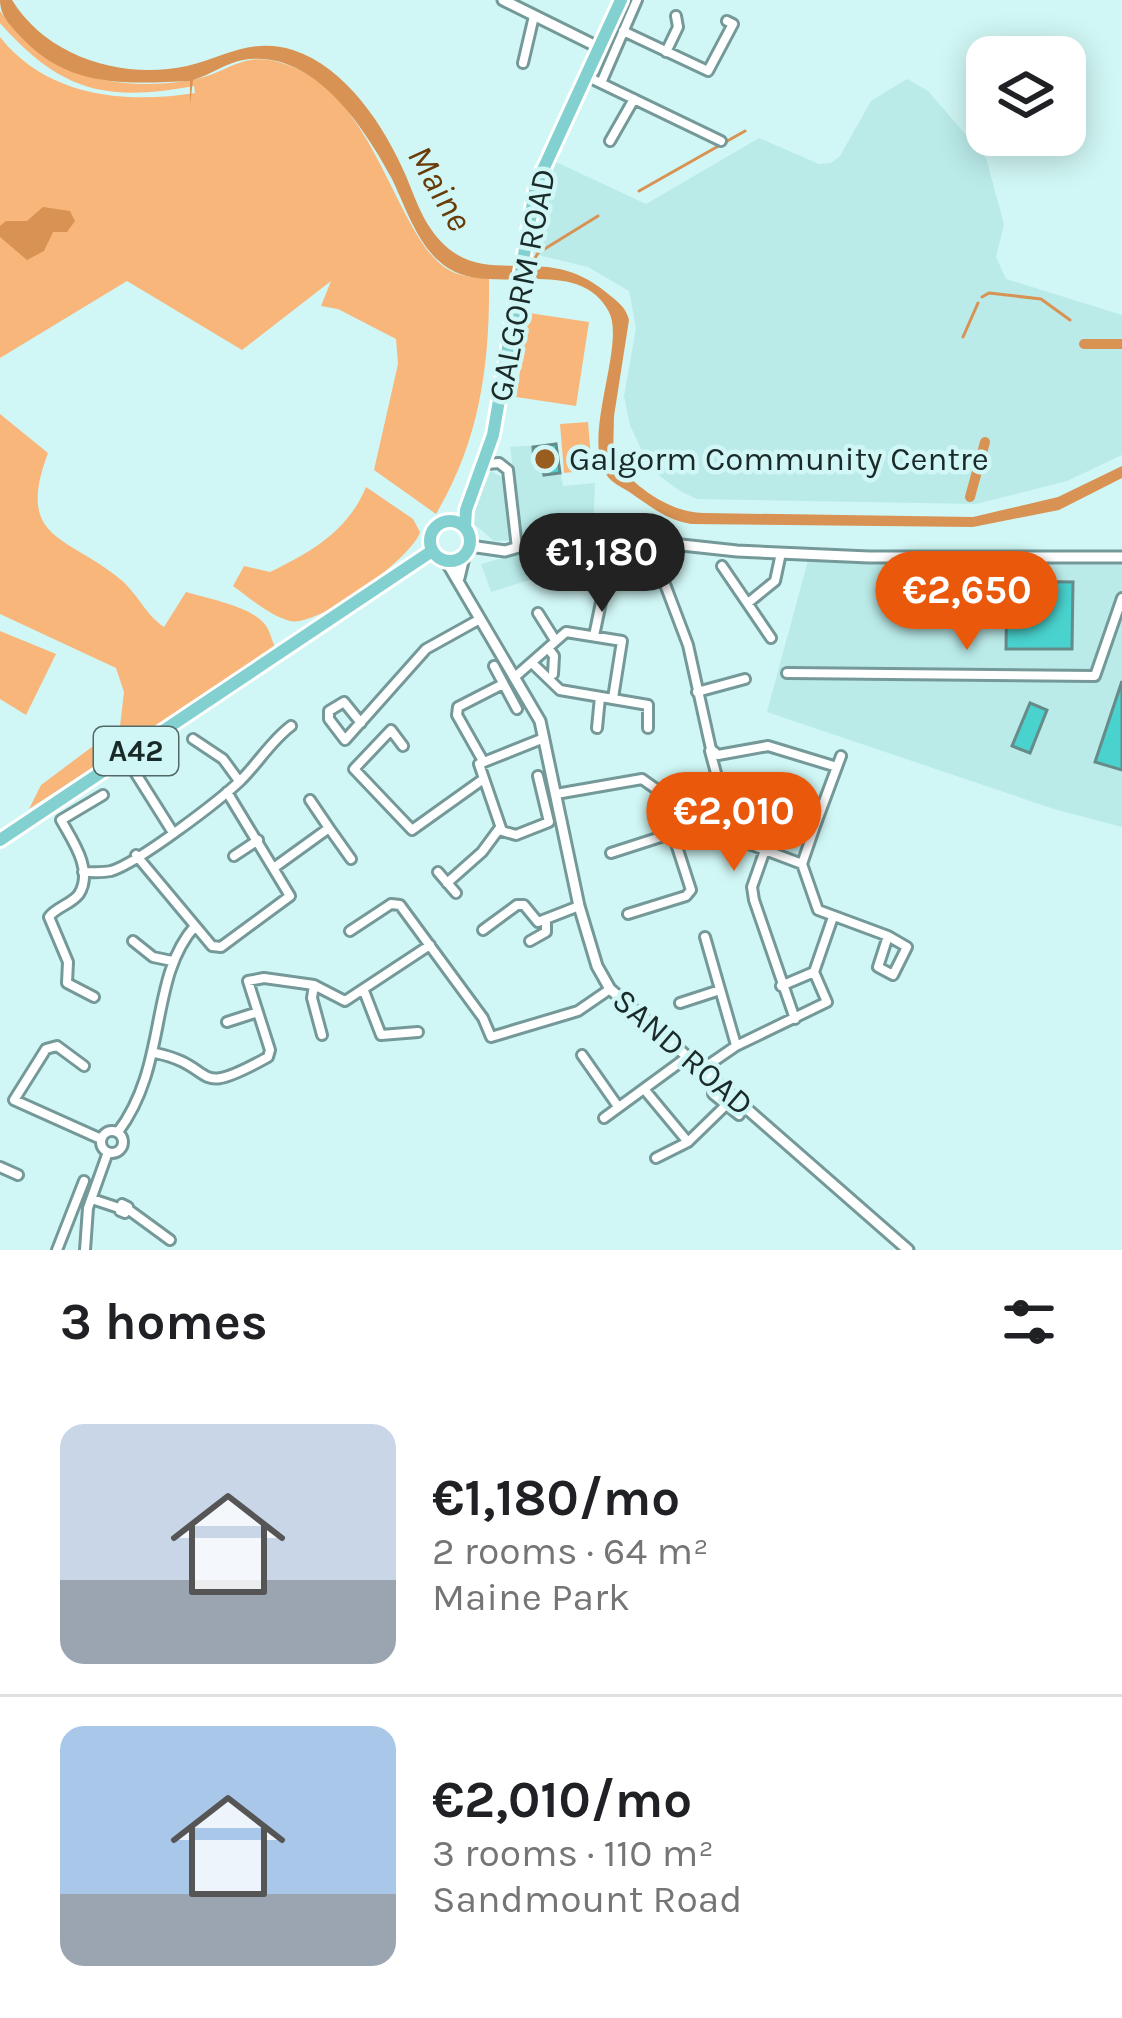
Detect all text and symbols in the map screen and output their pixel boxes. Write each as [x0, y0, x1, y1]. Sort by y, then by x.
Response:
map controls [966, 36, 1086, 156]
button: layers [966, 36, 1086, 156]
water label: Maine [399, 138, 481, 238]
street label: GALGORM ROAD [481, 165, 563, 405]
place label: Galgorm Community Centre [569, 440, 989, 478]
marker: Galgorm Community Centre [532, 446, 558, 472]
pin: €1,180 [504, 513, 700, 615]
text: €1,180 [546, 529, 658, 575]
pin: €2,650 [869, 551, 1065, 653]
text: €2,650 [902, 567, 1032, 613]
road number: A42 [94, 727, 178, 775]
pin: €2,010 [636, 772, 832, 874]
text: €2,010 [673, 788, 795, 834]
street label: SAND ROAD [605, 981, 761, 1123]
icon: filters [996, 1289, 1062, 1355]
text: 3 homes [60, 1292, 268, 1352]
text: €1,180/mo [432, 1468, 680, 1528]
icon: home [156, 1472, 300, 1616]
text: 2 rooms · 64 m² [432, 1528, 709, 1574]
text: Maine Park [432, 1574, 630, 1620]
text: €2,010/mo [432, 1770, 692, 1830]
icon: home [156, 1774, 300, 1918]
text: 3 rooms · 110 m² [432, 1830, 714, 1876]
text: Sandmount Road [432, 1876, 742, 1922]

